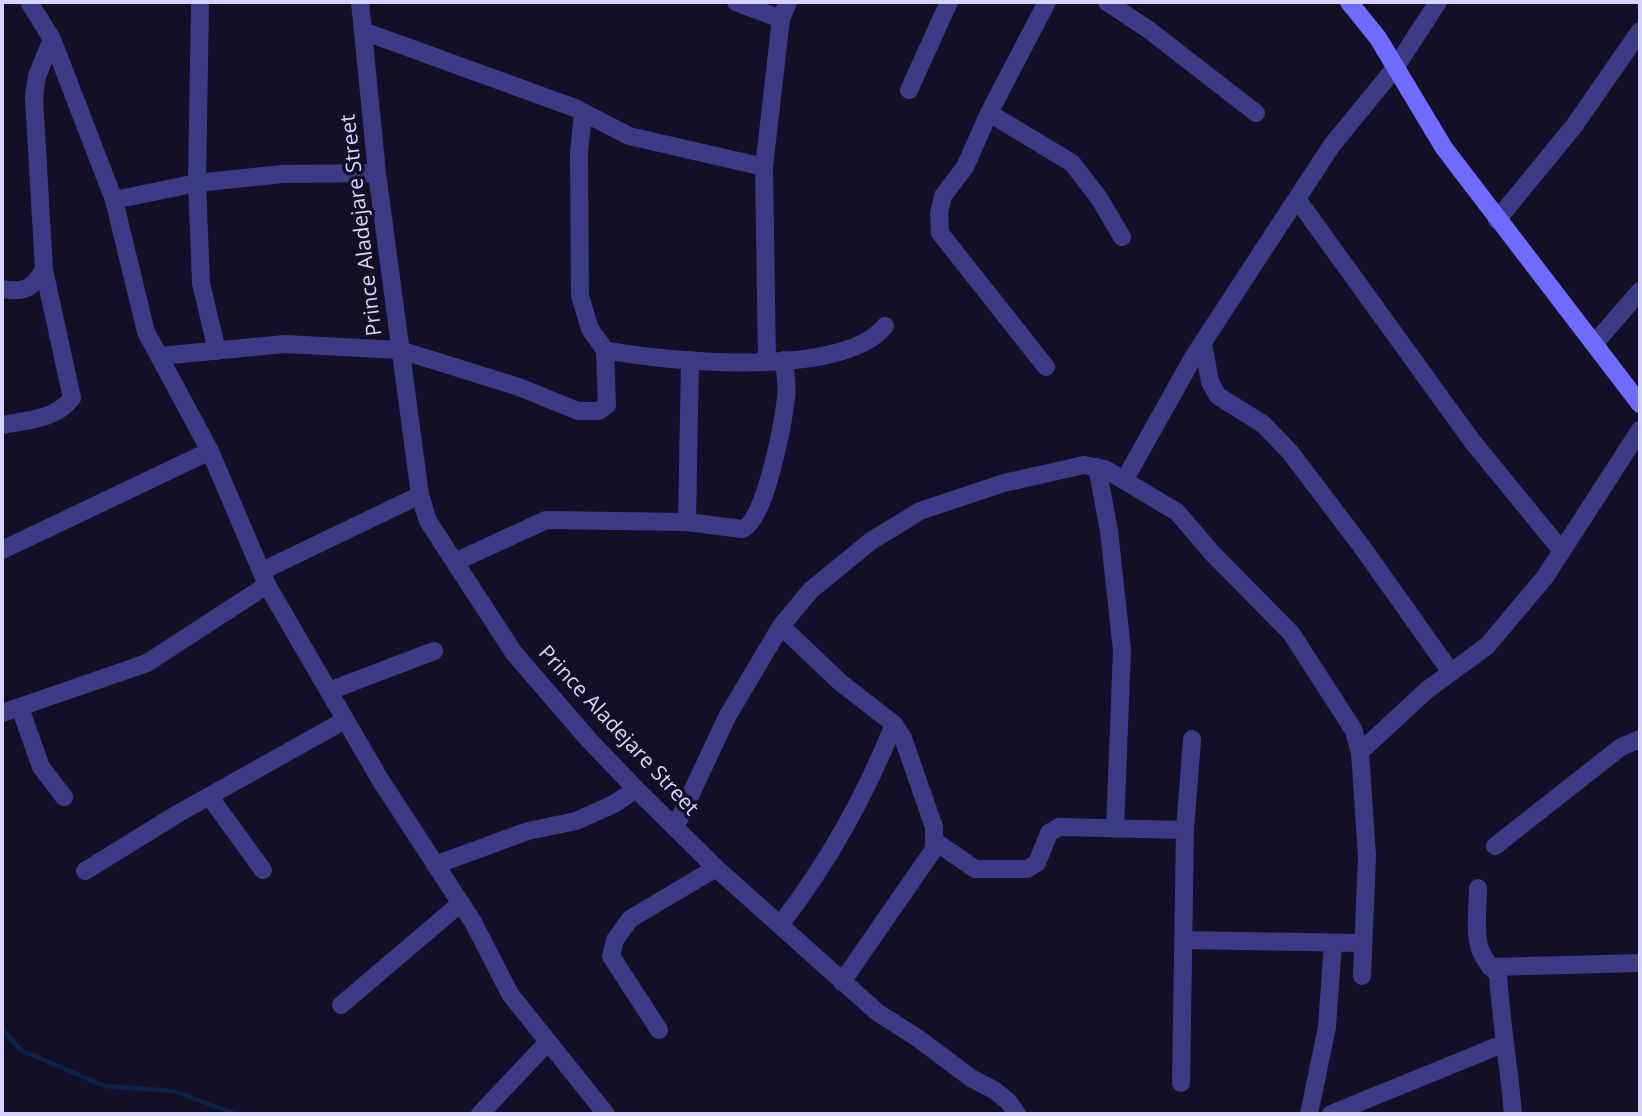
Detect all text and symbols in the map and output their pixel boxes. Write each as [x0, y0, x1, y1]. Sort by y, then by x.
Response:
street label: Prince Aladejare Street [336, 113, 388, 337]
street label: Prince Aladejare Street [533, 641, 703, 821]

